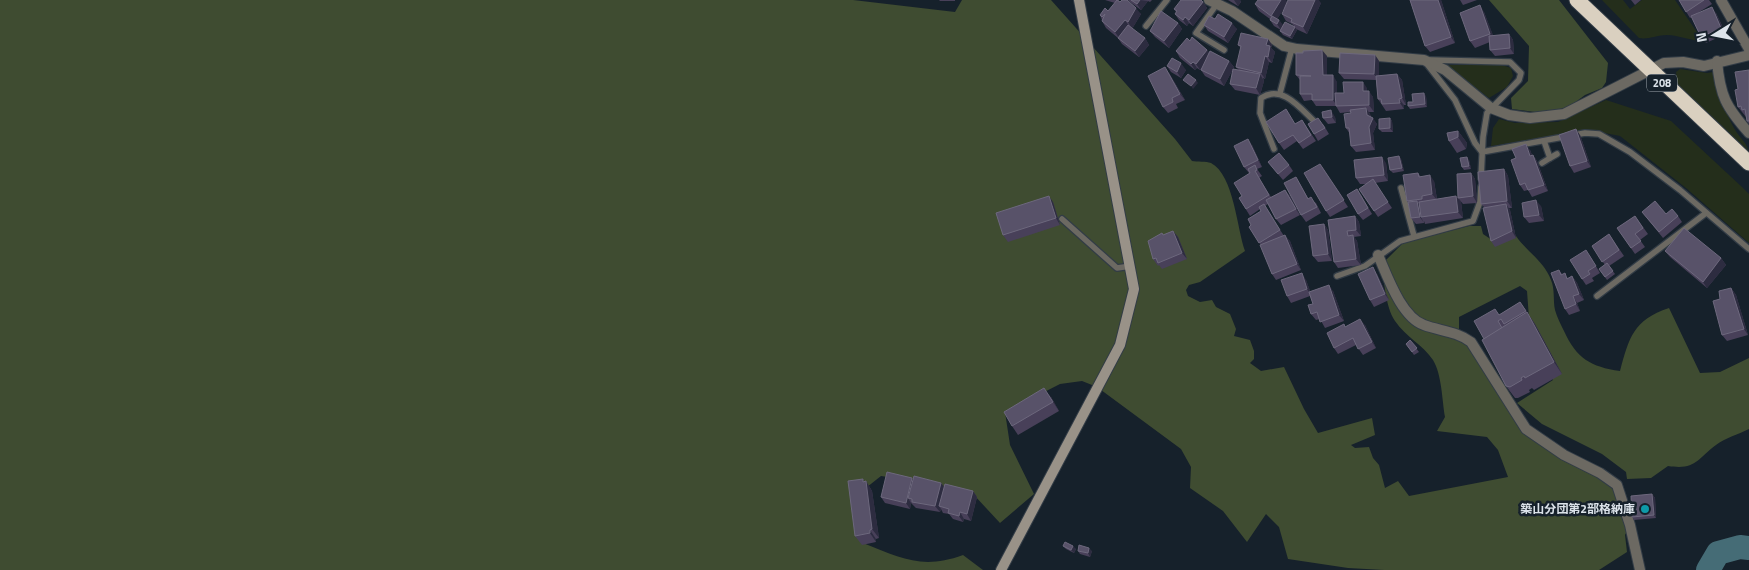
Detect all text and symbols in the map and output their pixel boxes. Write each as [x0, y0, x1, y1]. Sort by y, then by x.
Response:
north arrow [1689, 10, 1739, 60]
text: N [1690, 31, 1712, 44]
road number: 208 [1647, 75, 1677, 92]
place label: 築山分団第2部格納庫 [1520, 499, 1635, 518]
marker: 築山分団第2部格納庫 [1639, 503, 1651, 515]

